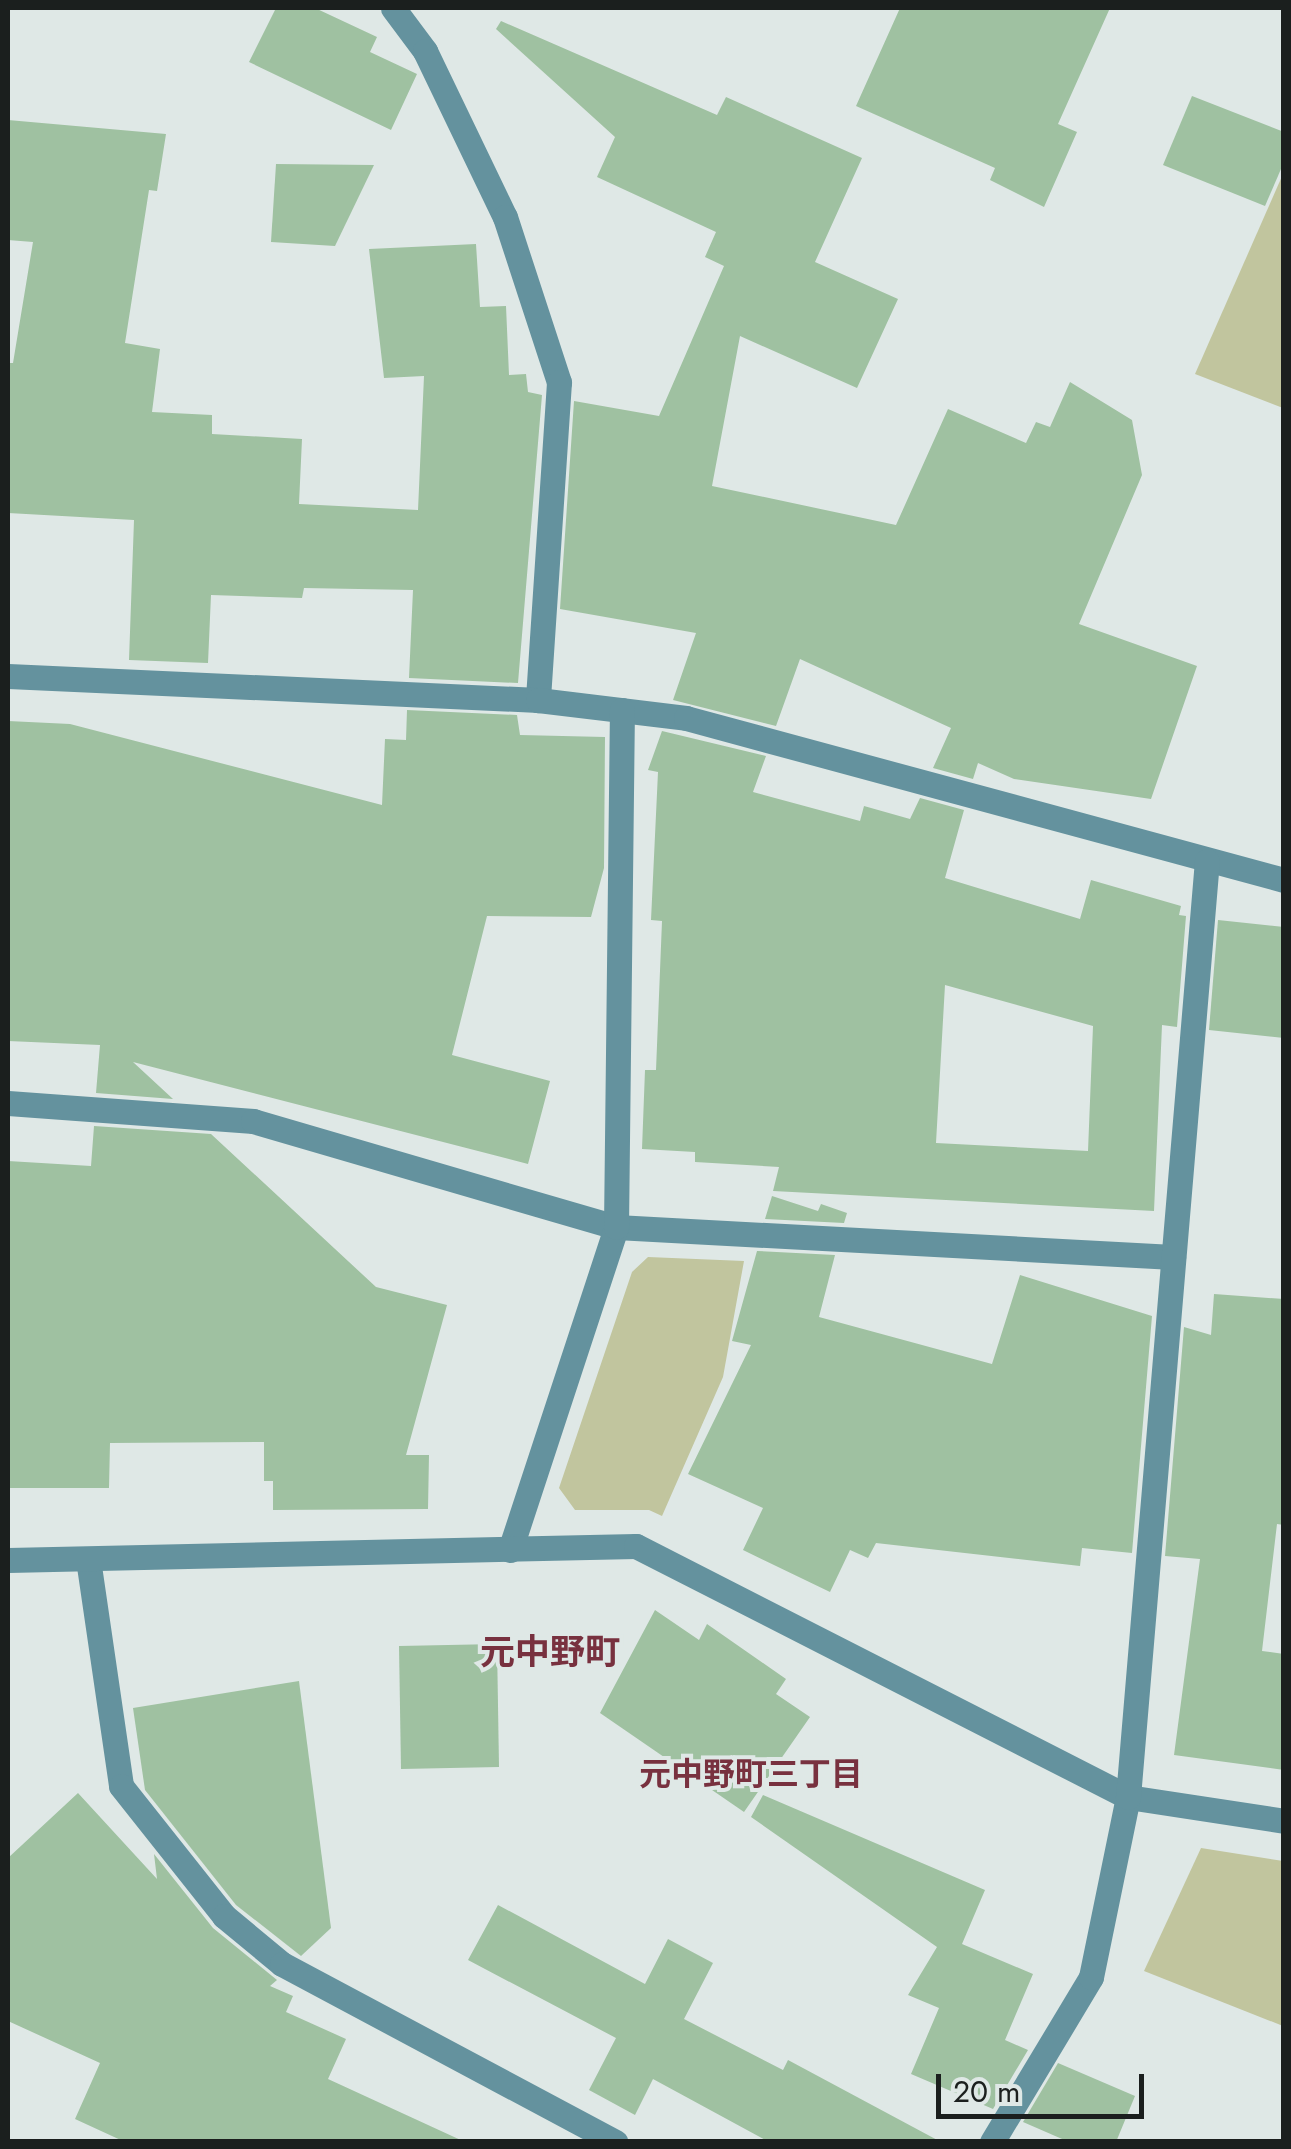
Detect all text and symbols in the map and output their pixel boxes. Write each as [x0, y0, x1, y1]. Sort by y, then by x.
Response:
district label: 元中野町 [480, 1631, 620, 1673]
district label: 元中野町三丁目 [639, 1755, 863, 1793]
scale bar [941, 2054, 1148, 2116]
text: 20 m [953, 2070, 1020, 2113]

